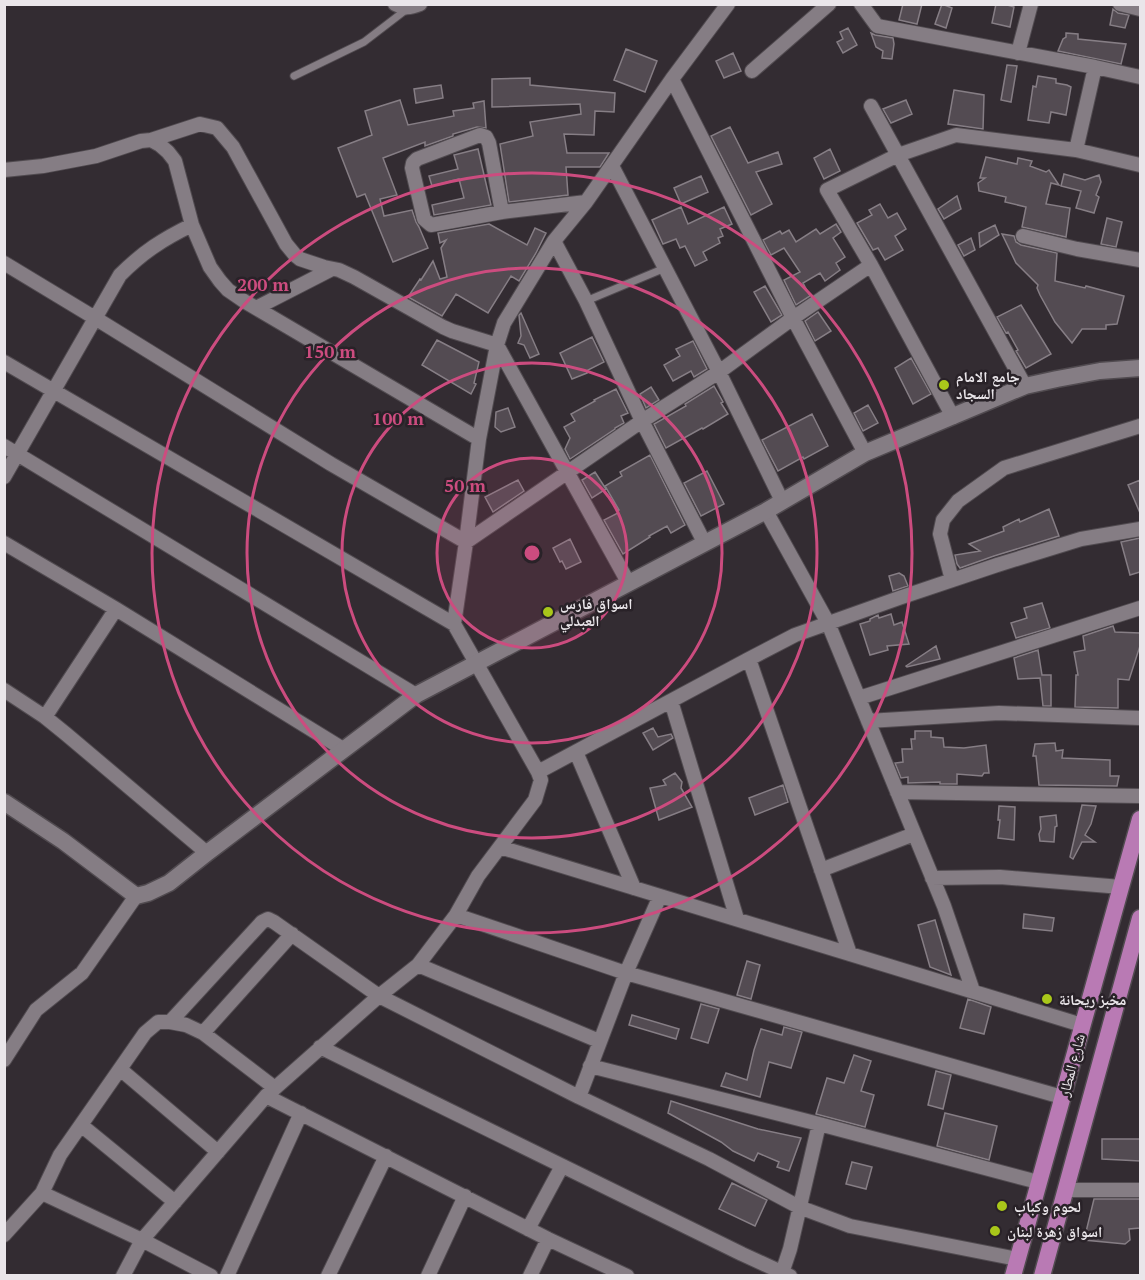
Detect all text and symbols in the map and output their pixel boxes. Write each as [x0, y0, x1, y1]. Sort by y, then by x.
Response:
text: 200 m [237, 272, 289, 296]
text: 150 m [304, 339, 356, 363]
place label: جامع الامام السجاد [956, 366, 1020, 403]
marker: جامع الامام السجاد [937, 378, 951, 392]
text: 100 m [372, 406, 424, 430]
text: 50 m [444, 473, 486, 497]
centre of rings [522, 543, 542, 563]
place label: اسواق فارس العبدلي [560, 593, 632, 633]
marker: اسواق فارس العبدلي [541, 605, 555, 619]
place label: مخبز ريحانة [1059, 989, 1126, 1009]
marker: مخبز ريحانة [1040, 992, 1054, 1006]
street label: شارع المطار [1053, 1031, 1090, 1100]
place label: لحوم وكباب [1014, 1196, 1081, 1217]
marker: لحوم وكباب [995, 1199, 1009, 1213]
place label: اسواق زهرة لبنان [1007, 1221, 1102, 1241]
marker: اسواق زهرة لبنان [988, 1224, 1002, 1238]

